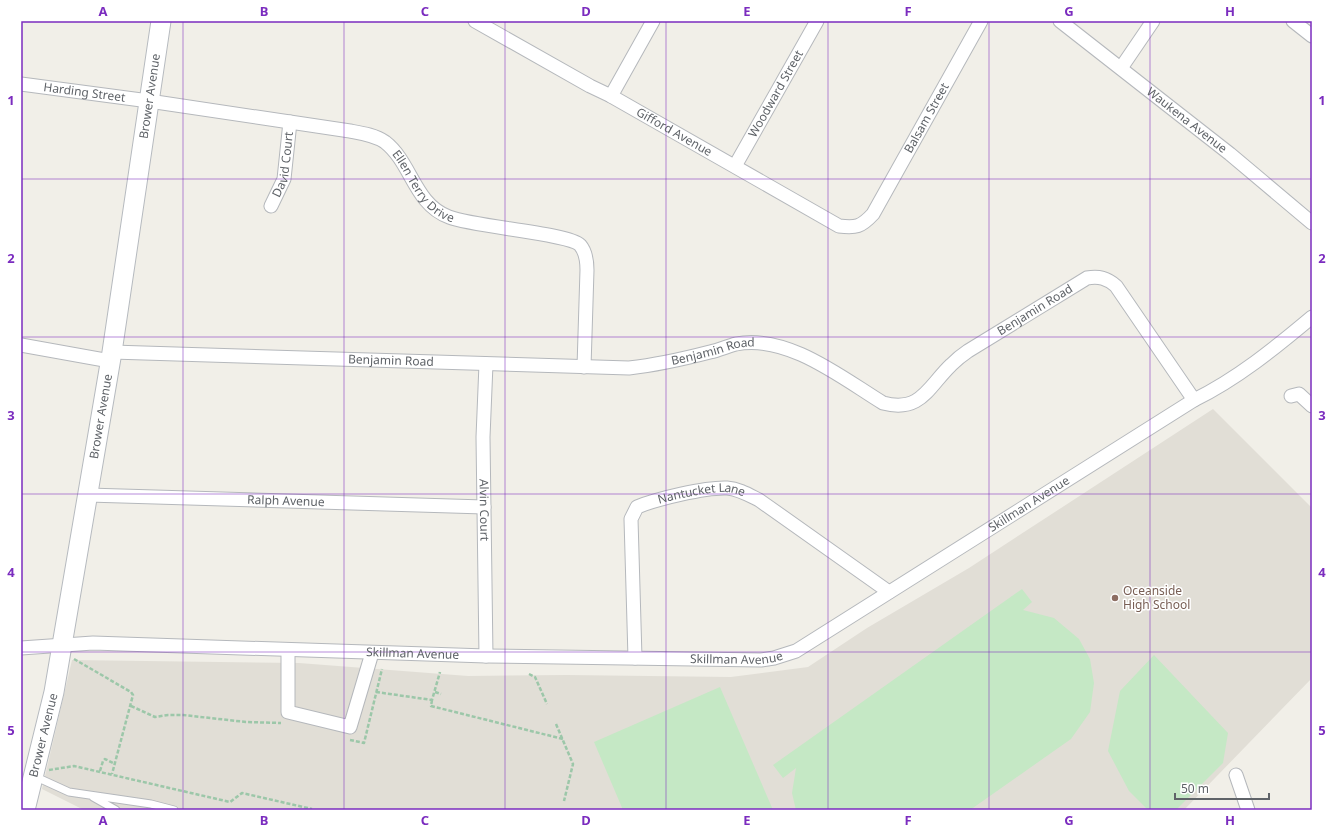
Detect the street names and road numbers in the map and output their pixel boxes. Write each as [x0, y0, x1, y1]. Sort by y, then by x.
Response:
street label: Woodward Street [744, 46, 807, 140]
street label: Brower Avenue [135, 52, 164, 140]
street label: Harding Street [43, 78, 127, 106]
street label: Balsam Street [900, 79, 953, 156]
street label: Waukena Avenue [1143, 83, 1231, 157]
street label: Gifford Avenue [633, 103, 716, 160]
street label: David Court [267, 130, 297, 200]
street label: Ellen Terry Drive [389, 146, 457, 226]
street label: Benjamin Road [994, 280, 1076, 339]
street label: Benjamin Road [669, 334, 755, 369]
street label: Benjamin Road [348, 350, 434, 370]
street label: Brower Avenue [85, 372, 116, 460]
street label: Skillman Avenue [985, 472, 1073, 536]
street label: Alvin Court [476, 479, 493, 542]
street label: Nantucket Lane [656, 479, 748, 508]
street label: Ralph Avenue [247, 491, 325, 510]
street label: Skillman Avenue [366, 643, 460, 663]
street label: Skillman Avenue [690, 647, 785, 668]
street label: Brower Avenue [24, 691, 61, 779]

